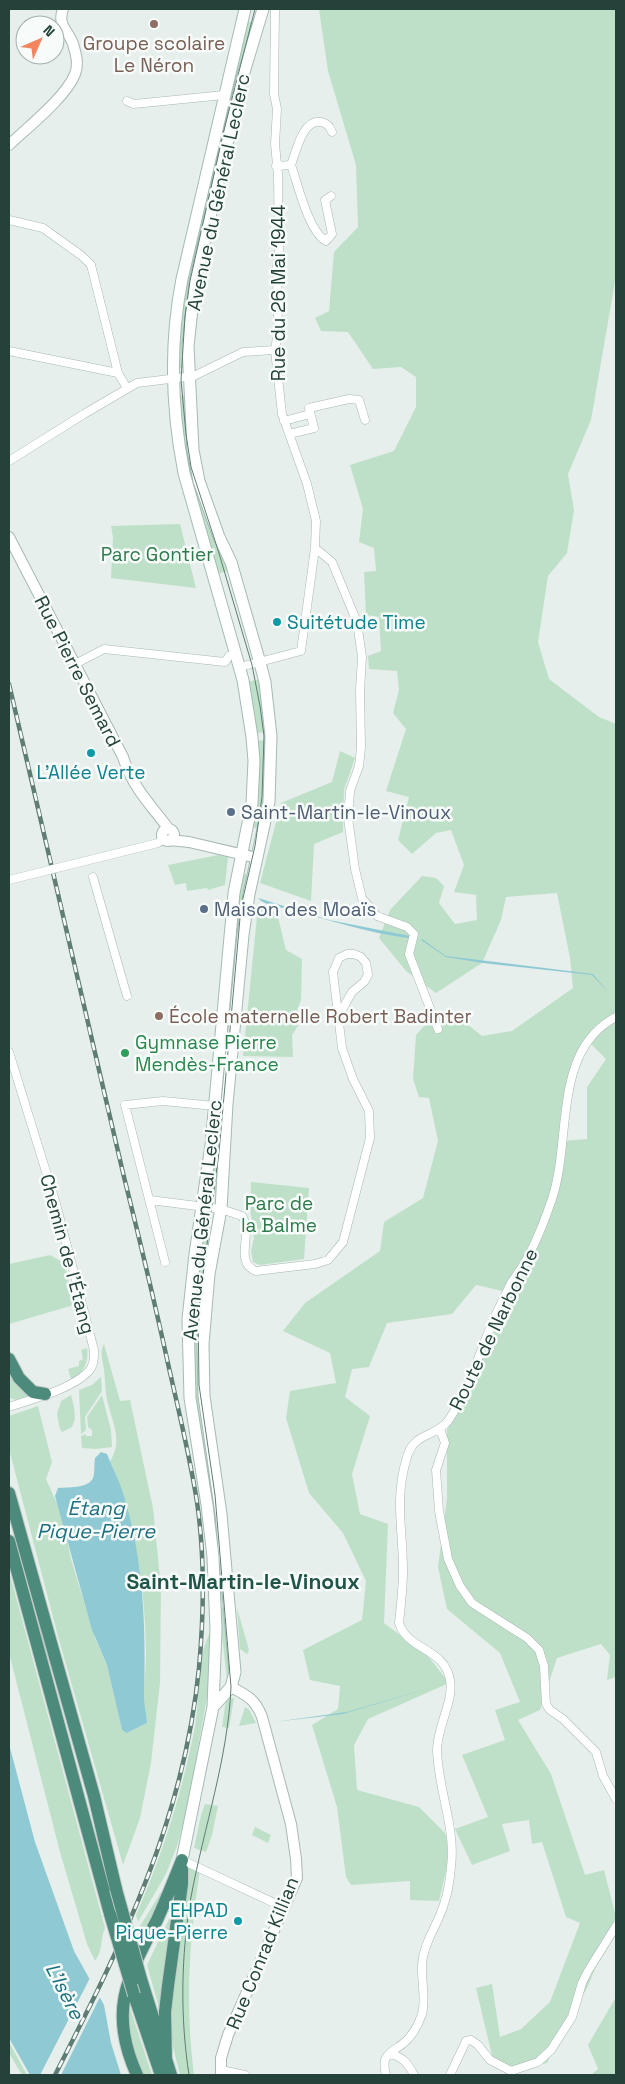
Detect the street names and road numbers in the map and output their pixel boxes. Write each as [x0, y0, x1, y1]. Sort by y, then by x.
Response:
street label: Avenue du Général Leclerc [181, 71, 256, 313]
street label: Rue du 26 Mai 1944 [266, 205, 291, 381]
street label: Rue Pierre Semard [29, 591, 126, 751]
street label: Avenue du Général Leclerc [177, 1099, 228, 1342]
street label: Chemin de l'Étang [34, 1171, 101, 1337]
street label: Route de Narbonne [443, 1244, 544, 1414]
street label: Rue Conrad Killian [220, 1873, 305, 2033]

